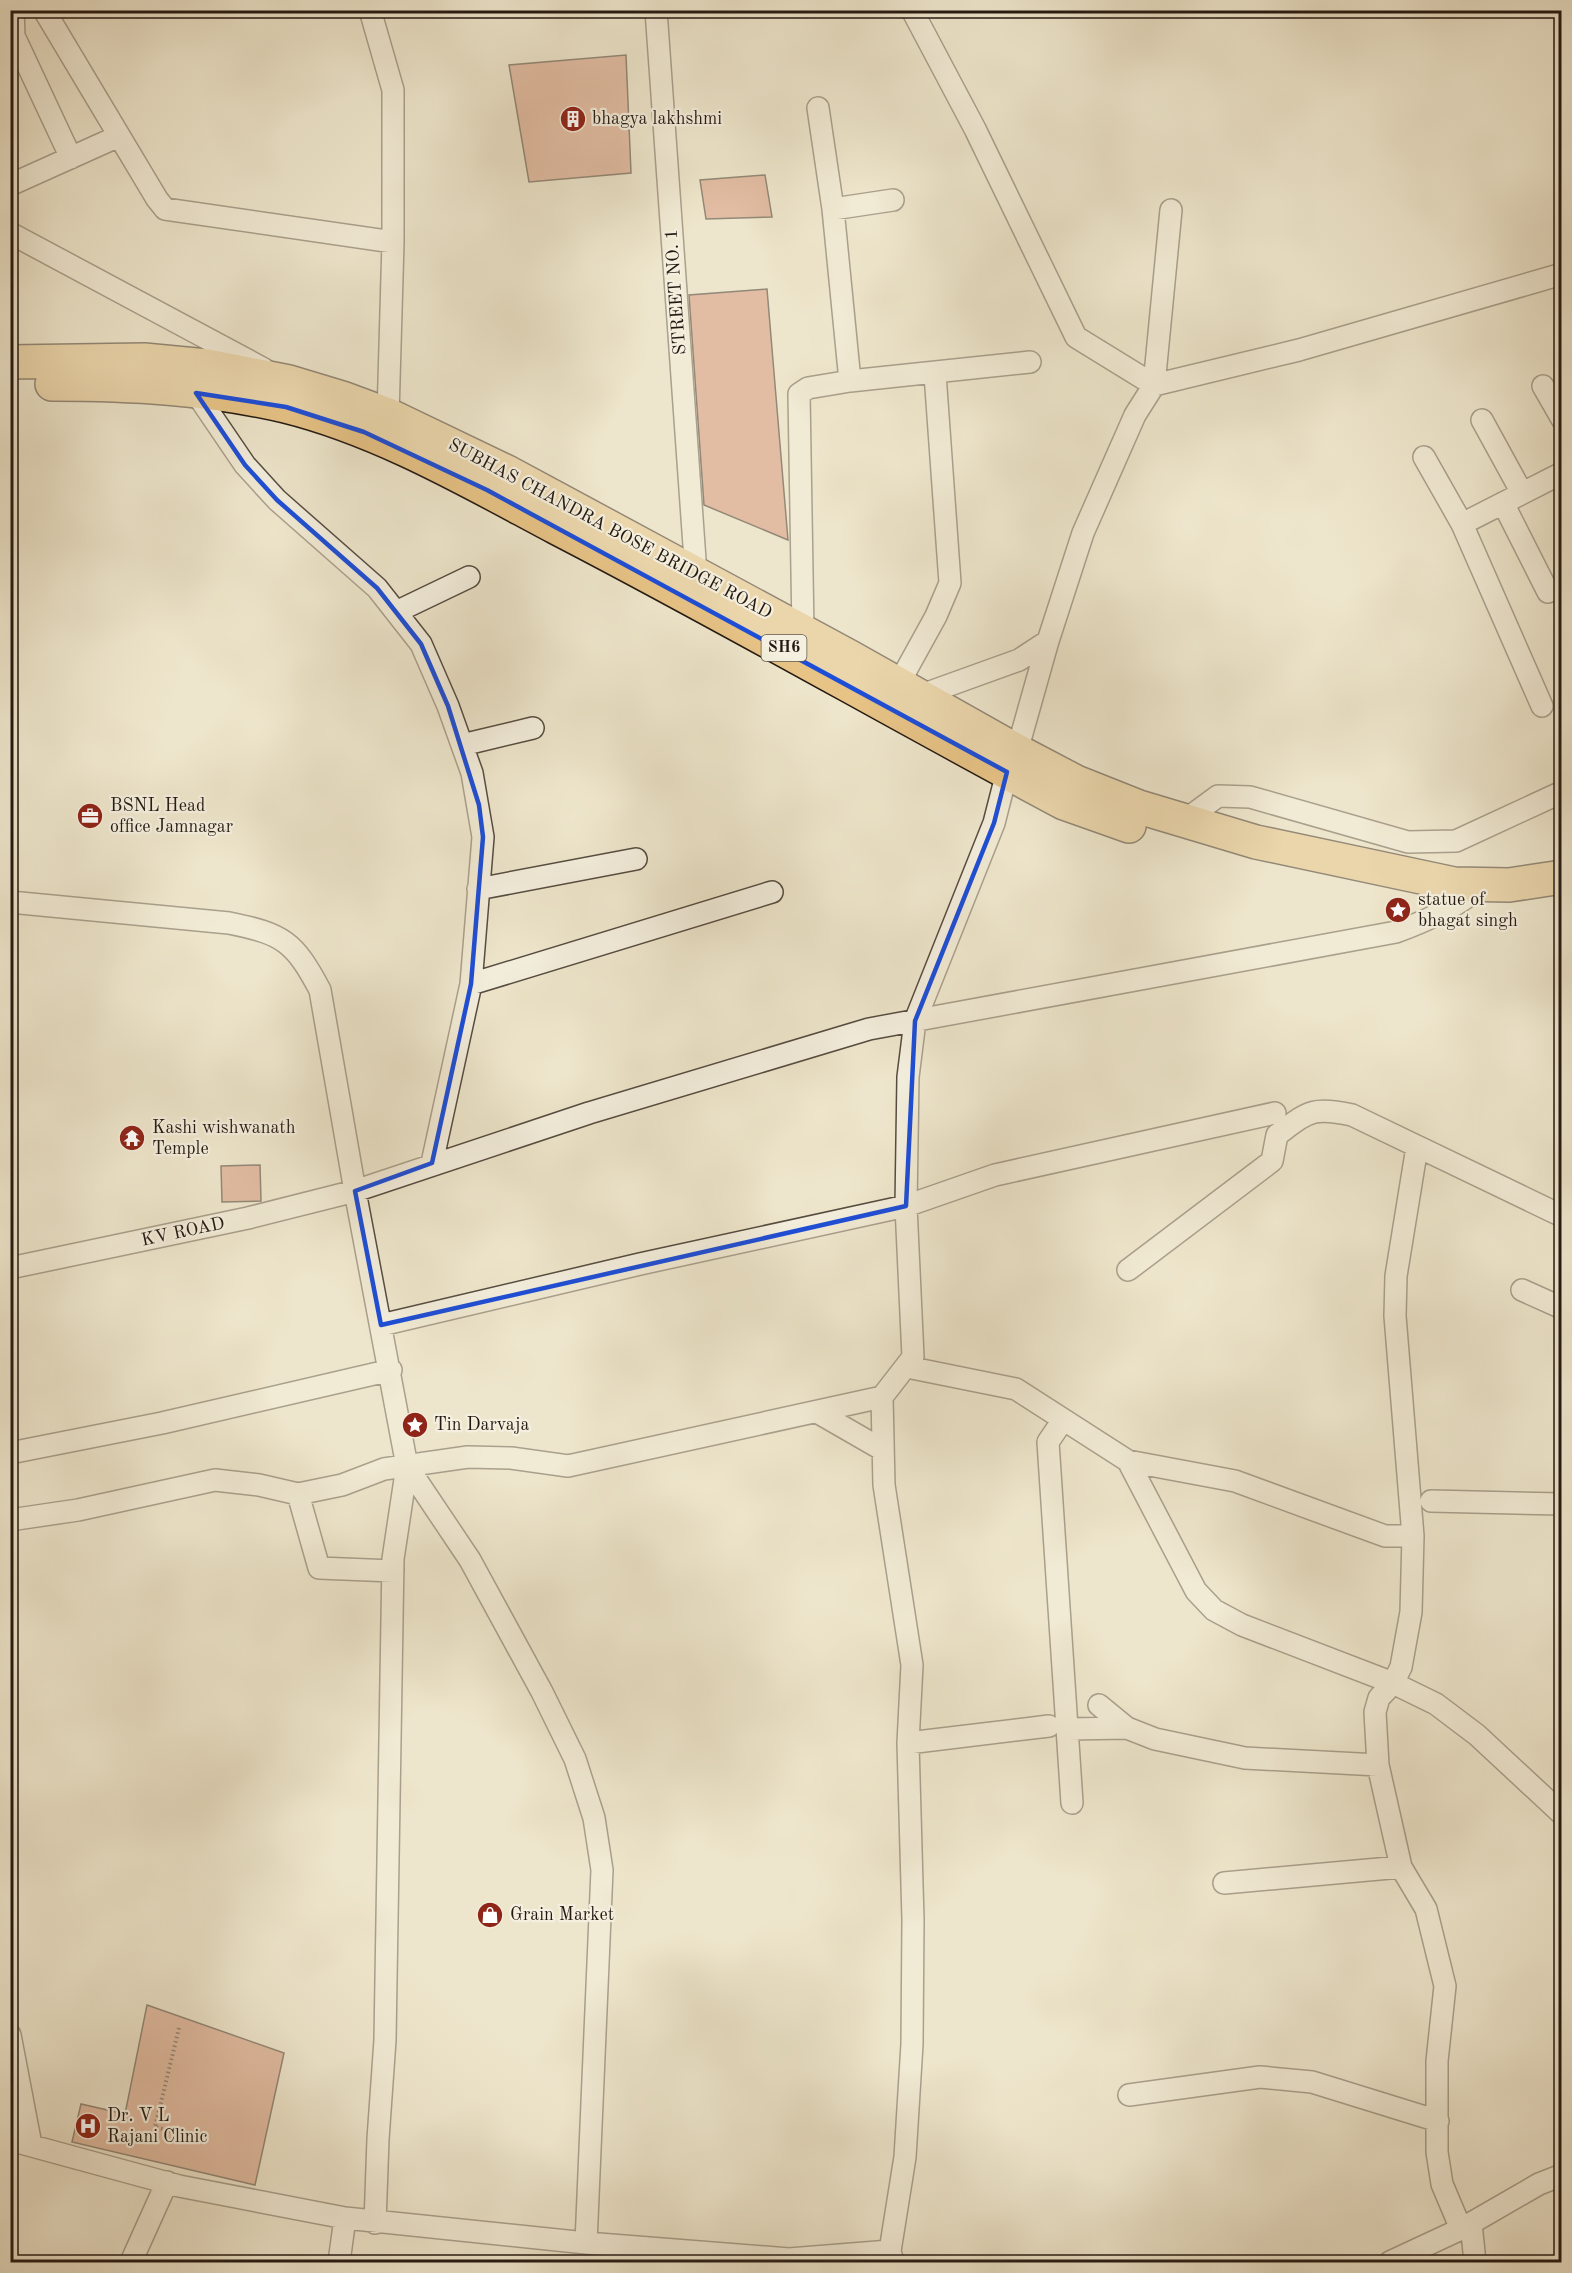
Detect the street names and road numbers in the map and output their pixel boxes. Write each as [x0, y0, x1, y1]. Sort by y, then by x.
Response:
street label: STREET NO. 1 [663, 228, 689, 356]
street label: SUBHAS CHANDRA BOSE BRIDGE ROAD [445, 436, 775, 622]
road number: SH6 [762, 635, 806, 661]
street label: KV ROAD [140, 1214, 226, 1250]

